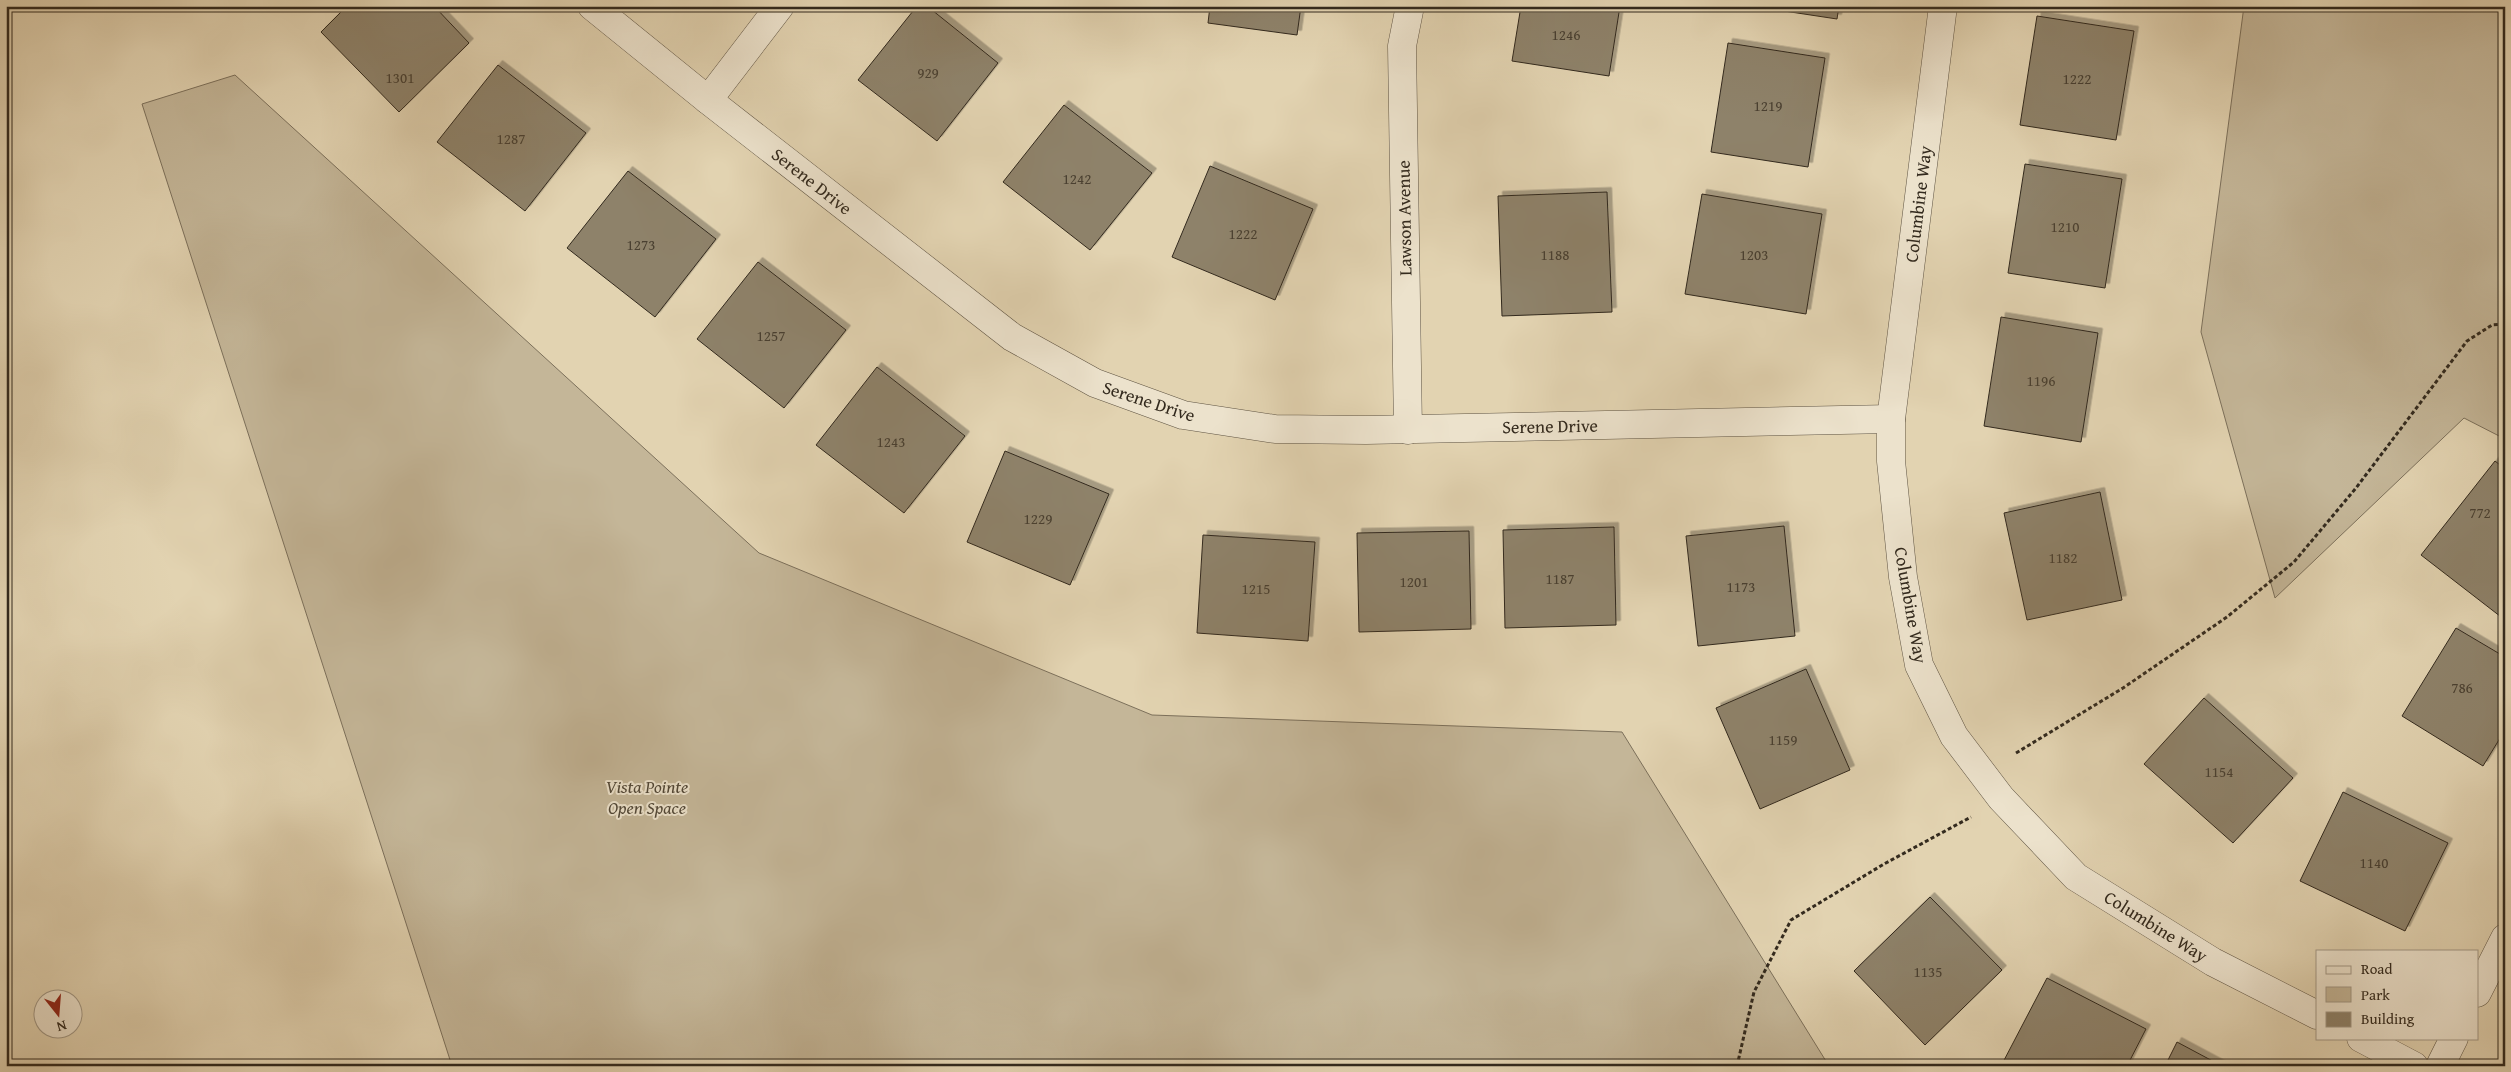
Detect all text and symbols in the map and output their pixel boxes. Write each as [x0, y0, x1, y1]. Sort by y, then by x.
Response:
house number: 1246 [1552, 24, 1580, 45]
house number: 929 [917, 62, 939, 83]
house number: 1301 [386, 67, 414, 88]
house number: 1222 [2063, 68, 2091, 89]
house number: 1219 [1754, 95, 1782, 116]
house number: 1287 [497, 128, 525, 149]
street label: Serene Drive [766, 141, 858, 221]
street label: Columbine Way [1897, 144, 1939, 264]
street label: Lawson Avenue [1389, 160, 1419, 276]
house number: 1242 [1063, 168, 1091, 189]
house number: 1210 [2051, 216, 2079, 237]
house number: 1222 [1229, 223, 1257, 244]
house number: 1273 [627, 234, 655, 255]
house number: 1188 [1541, 244, 1569, 265]
house number: 1203 [1740, 244, 1768, 265]
house number: 1257 [757, 325, 785, 346]
house number: 1196 [2027, 370, 2055, 391]
street label: Serene Drive [1099, 373, 1199, 429]
street label: Serene Drive [1502, 412, 1598, 440]
house number: 1243 [877, 431, 905, 452]
house number: 772 [2469, 502, 2491, 523]
house number: 1229 [1024, 508, 1052, 529]
street label: Columbine Way [1888, 545, 1934, 665]
house number: 1182 [2049, 547, 2077, 568]
house number: 1187 [1546, 568, 1574, 589]
house number: 1201 [1400, 571, 1428, 592]
house number: 1173 [1727, 576, 1755, 597]
house number: 1215 [1242, 578, 1270, 599]
house number: 786 [2451, 677, 2473, 698]
house number: 1159 [1769, 729, 1797, 750]
house number: 1154 [2205, 761, 2233, 782]
park label: Vista Pointe Open Space [606, 773, 688, 821]
house number: 1140 [2360, 852, 2388, 873]
street label: Columbine Way [2099, 883, 2213, 969]
legend [2316, 950, 2478, 1040]
text: Road [2361, 958, 2392, 979]
house number: 1135 [1914, 961, 1942, 982]
text: Park [2361, 984, 2390, 1005]
north arrow [32, 990, 82, 1040]
text: Building [2361, 1008, 2415, 1029]
text: N [54, 1016, 69, 1038]

